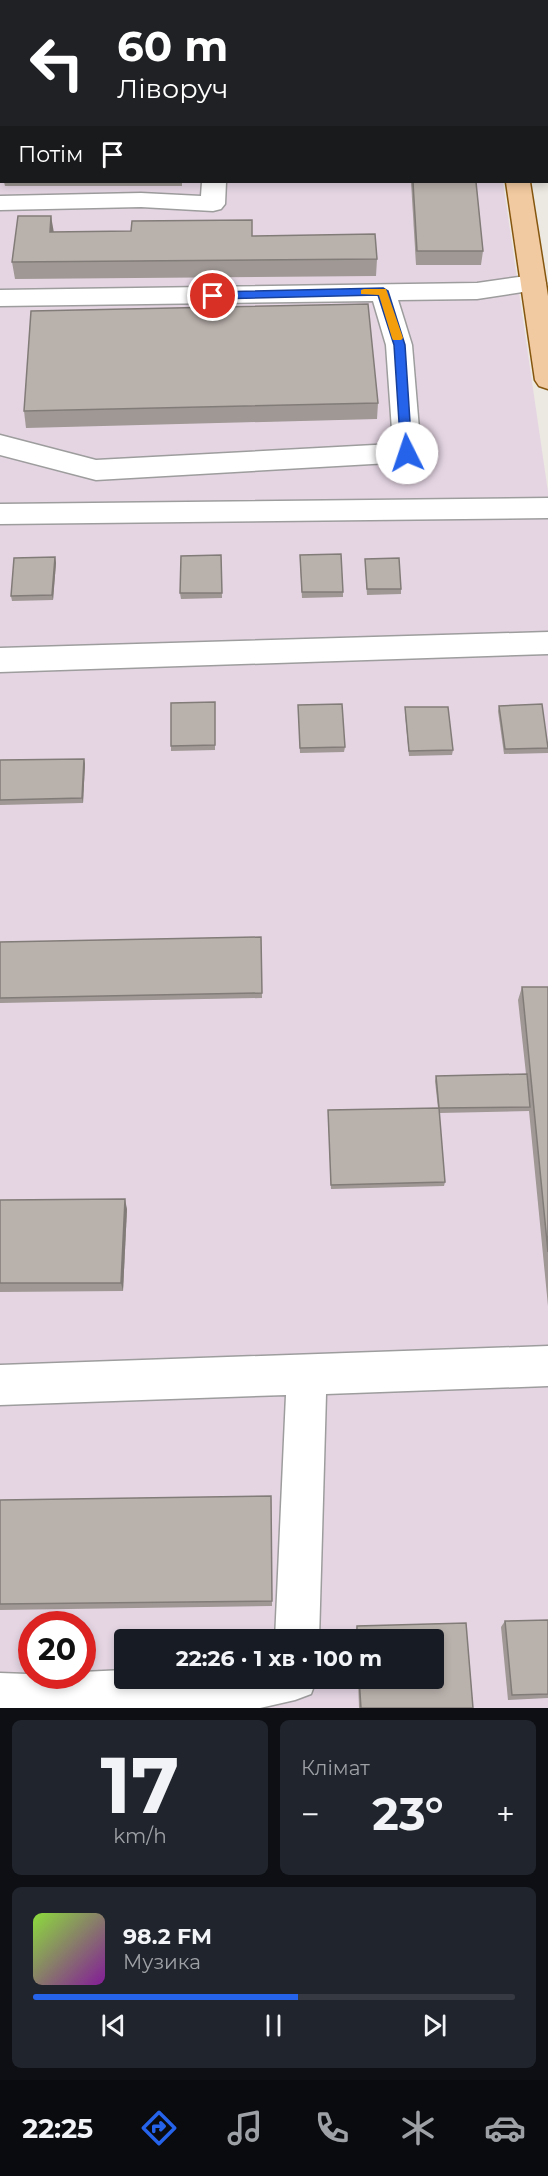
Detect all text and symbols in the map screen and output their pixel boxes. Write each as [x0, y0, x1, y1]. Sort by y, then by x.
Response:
text: 60 m [117, 20, 228, 72]
icon: left [18, 24, 96, 102]
text: Ліворуч [117, 72, 229, 105]
icon: arrive [96, 138, 129, 171]
text: Потім [18, 141, 84, 168]
pin [187, 270, 238, 321]
icon: arrive [196, 279, 229, 312]
position arrow [375, 421, 439, 485]
speed limit sign: 20 [18, 1611, 96, 1689]
text: 22:26 · 1 хв · 100 m [176, 1645, 382, 1672]
text: 17 [101, 1737, 179, 1833]
text: Клімат [301, 1756, 370, 1780]
text: 23° [372, 1786, 444, 1841]
text: − [301, 1794, 320, 1834]
text: + [496, 1794, 515, 1834]
text: km/h [113, 1824, 167, 1848]
text: 98.2 FM [123, 1923, 212, 1950]
text: Музика [123, 1950, 201, 1974]
icon: previous [97, 2009, 130, 2042]
icon: pause [257, 2009, 290, 2042]
icon: next [418, 2009, 451, 2042]
icon: directions [138, 2107, 180, 2149]
icon: music [224, 2107, 266, 2149]
icon: phone [311, 2107, 353, 2149]
icon: climate [397, 2107, 439, 2149]
icon: car [484, 2107, 526, 2149]
text: 22:25 [22, 2112, 93, 2145]

